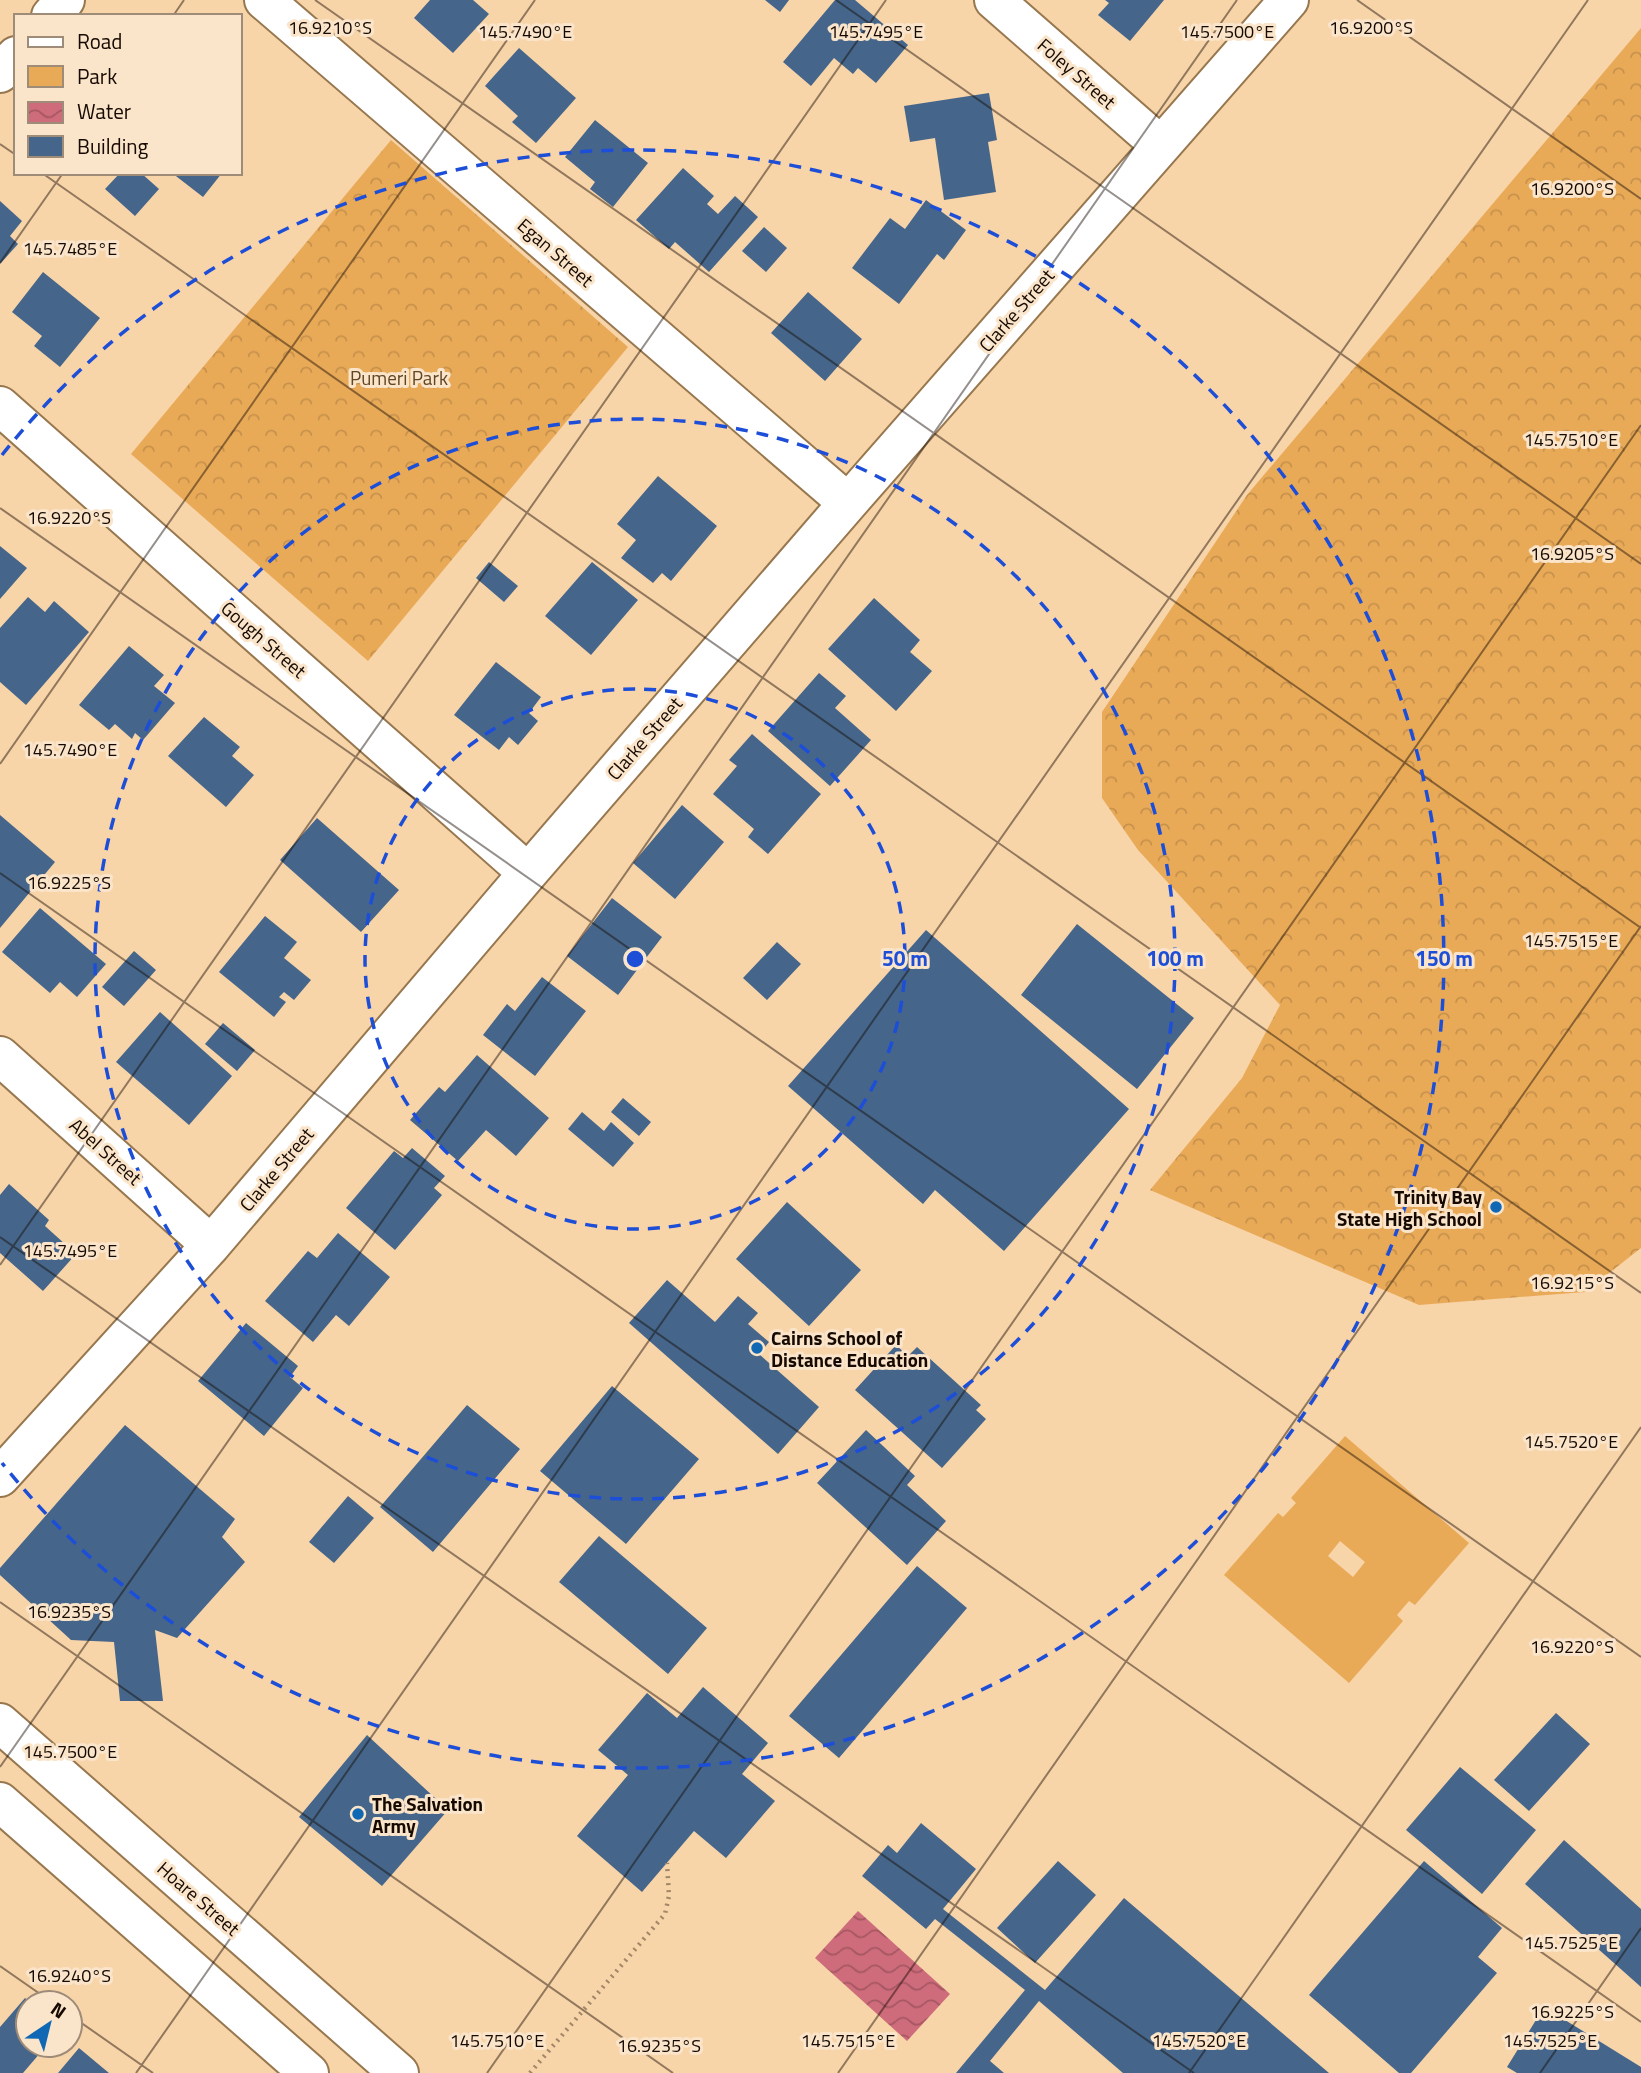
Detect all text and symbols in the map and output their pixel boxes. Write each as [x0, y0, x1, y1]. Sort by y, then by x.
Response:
legend [14, 14, 242, 175]
text: 16.9210°S [288, 14, 372, 41]
text: 16.9200°S [1329, 14, 1413, 41]
text: 145.7490°E [478, 18, 572, 45]
text: 145.7495°E [829, 18, 923, 45]
text: 145.7500°E [1180, 18, 1274, 45]
text: Road [77, 25, 122, 57]
street label: Foley Street [1031, 31, 1123, 116]
text: Park [77, 60, 117, 92]
text: Water [77, 95, 131, 127]
text: Building [77, 130, 149, 162]
text: 16.9200°S [1530, 175, 1614, 202]
street label: Egan Street [511, 211, 601, 294]
text: 145.7485°E [23, 235, 117, 262]
street label: Clarke Street [971, 262, 1061, 358]
park label: Pumeri Park [350, 363, 448, 392]
text: 145.7510°E [1524, 426, 1618, 453]
text: 16.9220°S [27, 504, 111, 531]
text: 16.9205°S [1530, 540, 1614, 567]
street label: Gough Street [215, 594, 313, 685]
street label: Clarke Street [599, 690, 689, 786]
text: 145.7490°E [23, 736, 117, 763]
text: 16.9225°S [27, 869, 111, 896]
text: 145.7515°E [1524, 927, 1618, 954]
text: 50 m [882, 942, 928, 974]
text: 100 m [1146, 942, 1204, 974]
text: 150 m [1415, 942, 1473, 974]
centre of rings [623, 947, 647, 971]
street label: Abel Street [63, 1111, 149, 1192]
street label: Clarke Street [232, 1120, 320, 1218]
place label: Trinity Bay State High School [1337, 1182, 1482, 1233]
marker: Trinity Bay State High School [1488, 1199, 1504, 1215]
text: 145.7495°E [23, 1237, 117, 1264]
text: 16.9215°S [1530, 1269, 1614, 1296]
place label: Cairns School of Distance Education [771, 1323, 928, 1374]
marker: Cairns School of Distance Education [749, 1340, 765, 1356]
text: 145.7520°E [1524, 1428, 1618, 1455]
text: 16.9235°S [27, 1598, 111, 1625]
text: 16.9220°S [1530, 1633, 1614, 1660]
text: 145.7500°E [23, 1738, 117, 1765]
place label: The Salvation Army [372, 1789, 483, 1840]
marker: The Salvation Army [350, 1806, 366, 1822]
street label: Hoare Street [151, 1854, 247, 1942]
text: 145.7525°E [1524, 1929, 1618, 1956]
text: 16.9240°S [27, 1962, 111, 1989]
north arrow [14, 1989, 84, 2059]
text: N [45, 1994, 73, 2025]
text: 16.9225°S [1530, 1998, 1614, 2025]
text: 145.7510°E [450, 2027, 544, 2054]
text: 145.7515°E [801, 2027, 895, 2054]
text: 145.7520°E [1152, 2027, 1246, 2054]
text: 145.7525°E [1503, 2027, 1597, 2054]
text: 16.9235°S [617, 2032, 701, 2059]

